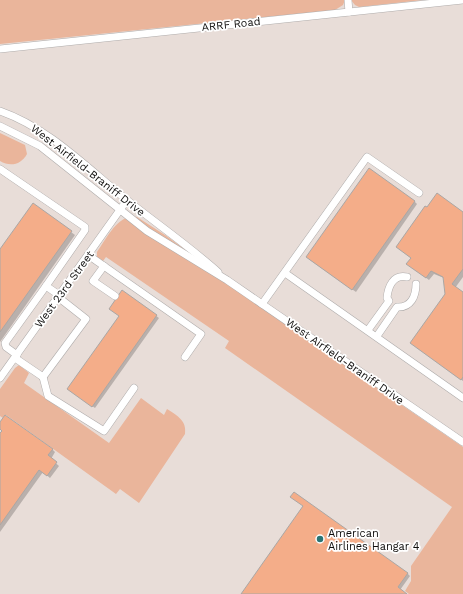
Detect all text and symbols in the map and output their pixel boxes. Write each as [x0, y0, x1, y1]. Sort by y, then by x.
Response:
street label: ARRF Road [201, 15, 261, 34]
street label: West Airfield-Braniff Drive [28, 122, 147, 219]
street label: West 23rd Street [32, 248, 97, 330]
street label: West Airfield-Braniff Drive [283, 316, 406, 407]
place label: American Airlines Hangar 4 [328, 527, 420, 553]
marker: American Airlines Hangar 4 [315, 534, 325, 544]

